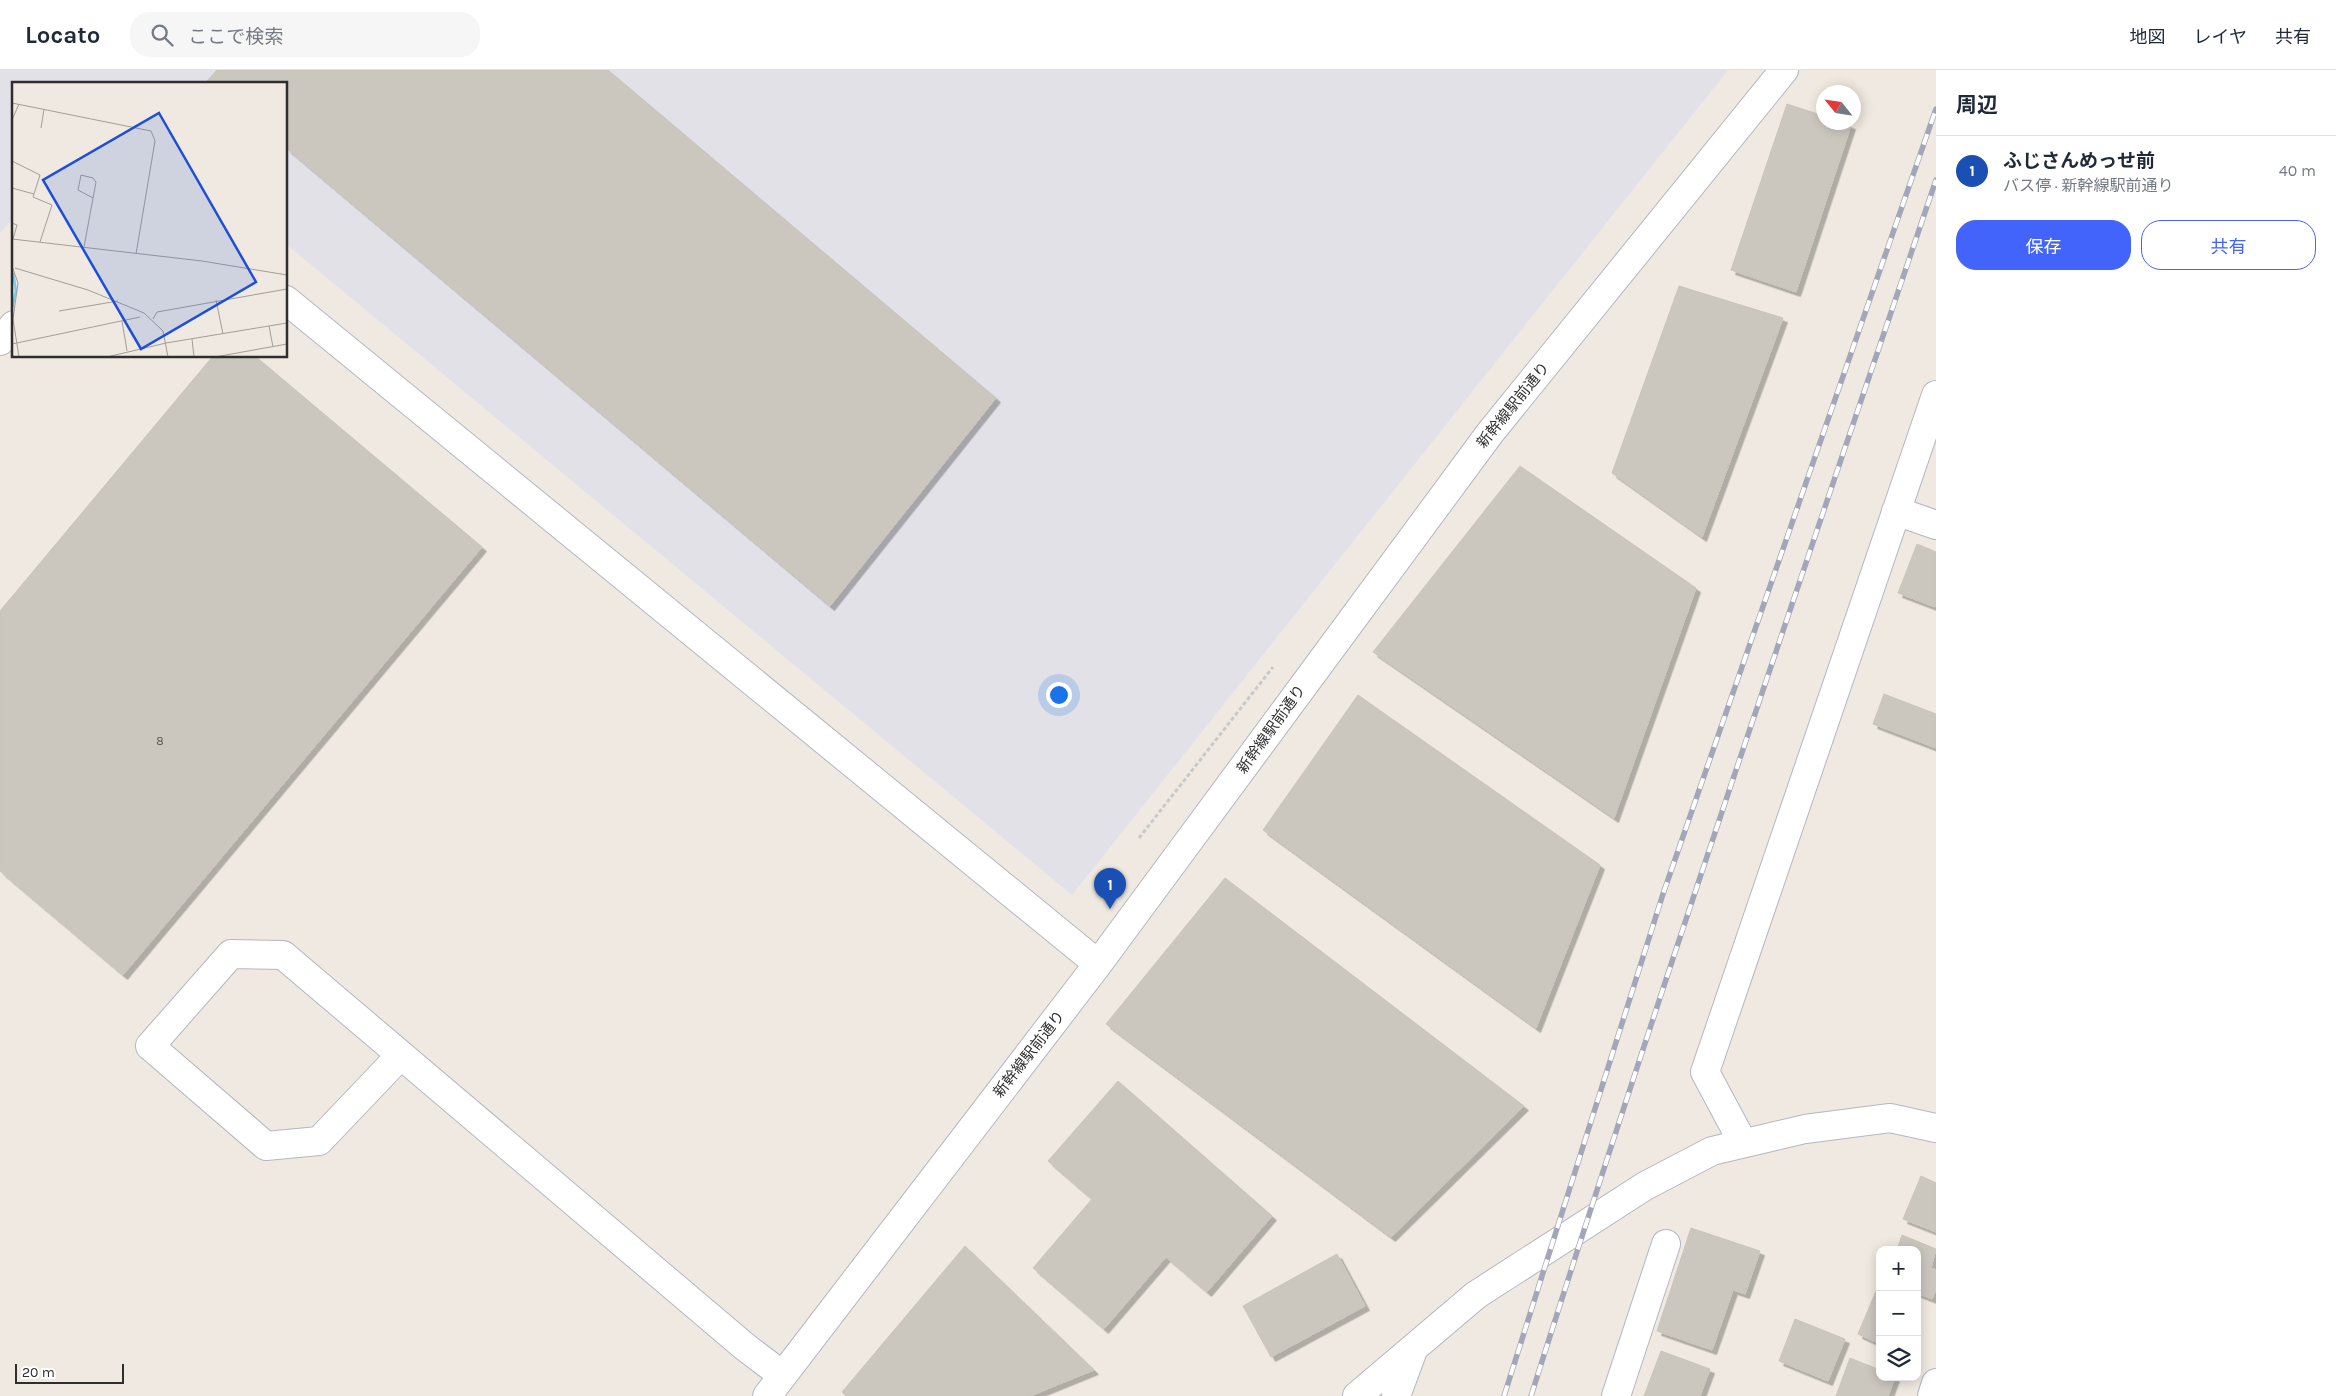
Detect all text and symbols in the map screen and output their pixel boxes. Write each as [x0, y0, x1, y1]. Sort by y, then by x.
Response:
search box [130, 12, 480, 57]
text: Locato [25, 21, 100, 49]
icon: search [148, 21, 176, 49]
text: ここで検索 [188, 26, 283, 48]
text: 地図 [2130, 26, 2166, 48]
text: レイヤ [2194, 26, 2247, 48]
text: 共有 [2275, 26, 2311, 48]
inset map [12, 82, 288, 358]
north arrow [1816, 85, 1861, 130]
text: 周辺 [1956, 93, 1998, 117]
text: ふじさんめっせ前 [2003, 150, 2155, 172]
text: 1 [1969, 161, 1975, 180]
text: 40 m [2279, 161, 2316, 180]
text: バス停 · 新幹線駅前通り [2003, 176, 2173, 195]
button: 保存 [1956, 220, 2131, 270]
button: 共有 [2141, 220, 2316, 270]
street label: 新幹線駅前通り [1473, 359, 1553, 451]
street label: 新幹線駅前通り [1233, 681, 1309, 777]
your location [1046, 682, 1072, 708]
house number: 8 [156, 734, 164, 748]
pin: 1 [1094, 868, 1126, 909]
street label: 新幹線駅前通り [990, 1007, 1068, 1101]
map controls [1876, 1246, 1921, 1381]
button: + [1876, 1246, 1921, 1291]
button: − [1876, 1291, 1921, 1336]
button: layers [1876, 1336, 1921, 1381]
scale bar [15, 1361, 124, 1384]
text: 20 m [22, 1364, 55, 1381]

